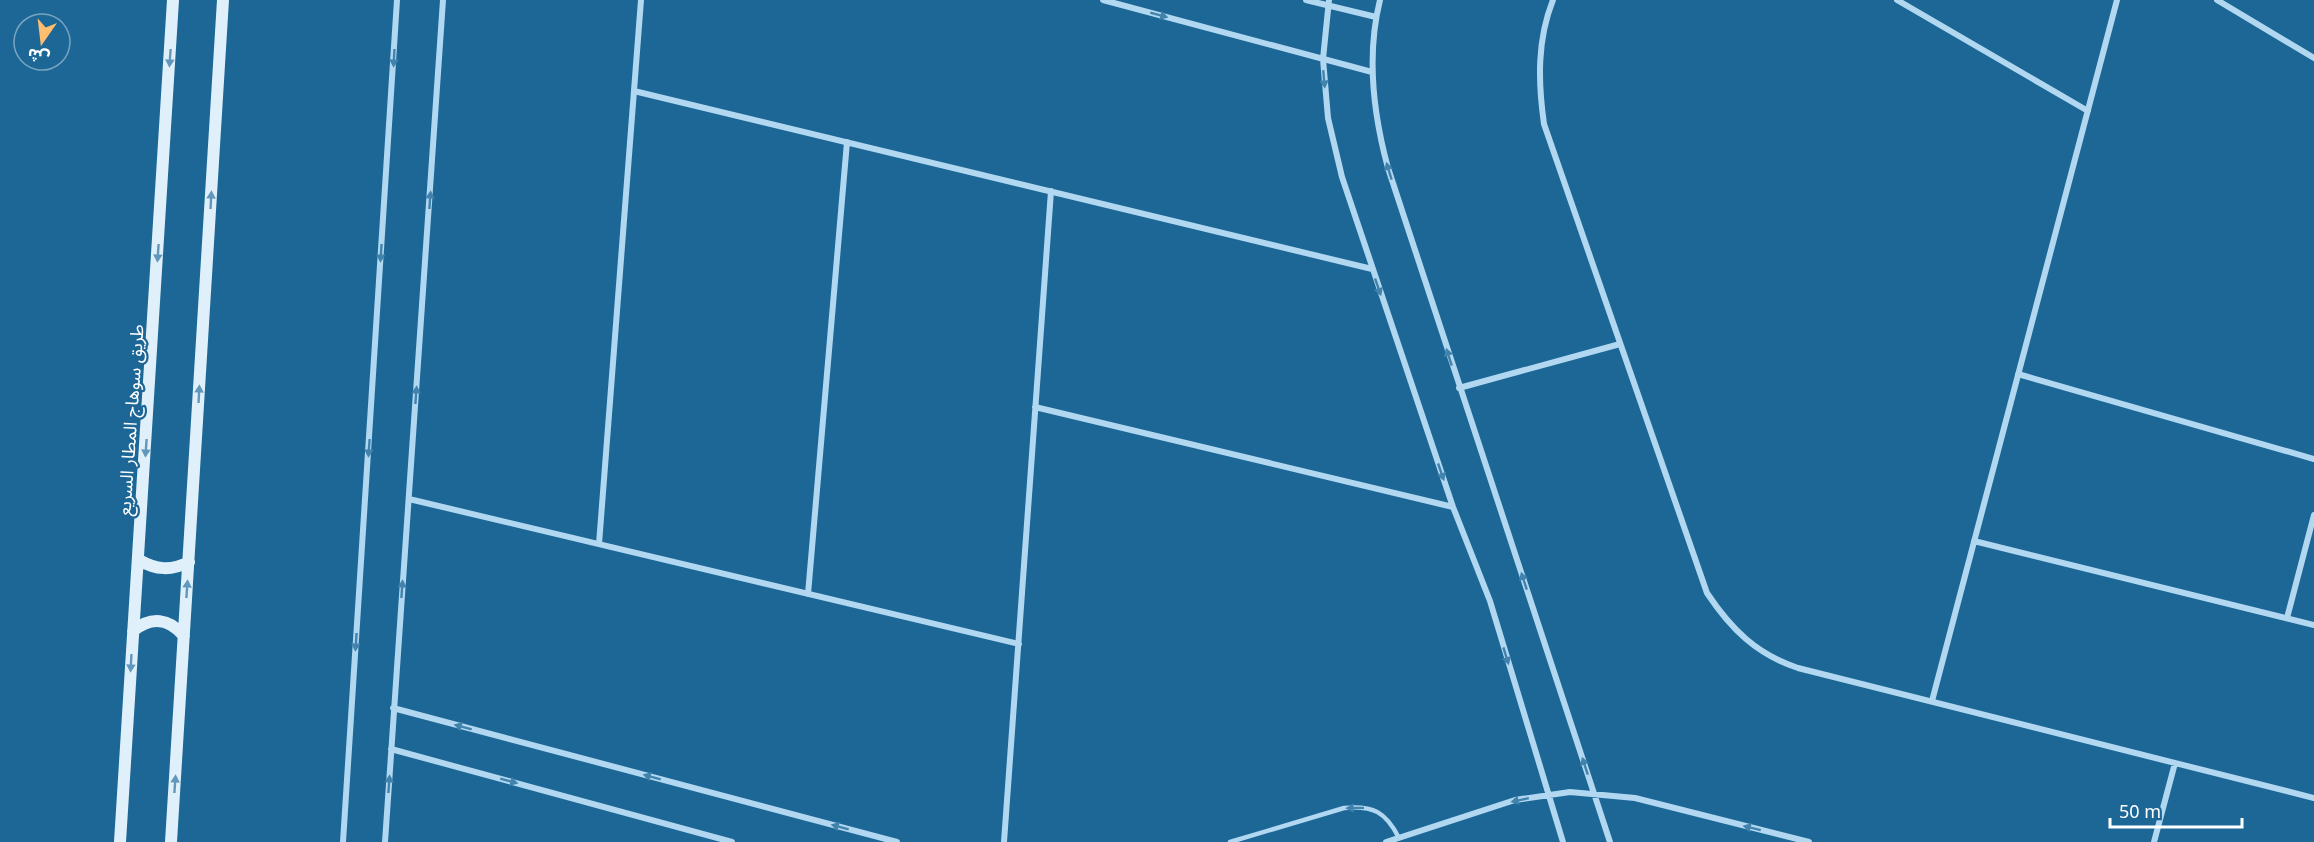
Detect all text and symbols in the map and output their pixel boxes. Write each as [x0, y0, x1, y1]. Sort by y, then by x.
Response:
one-way arrow [1151, 11, 1169, 20]
north arrow [12, 12, 72, 72]
text: ش [25, 43, 52, 70]
one-way arrow [165, 49, 175, 68]
one-way arrow [389, 49, 398, 68]
one-way arrow [1319, 70, 1329, 89]
one-way arrow [1384, 162, 1393, 180]
one-way arrow [206, 190, 216, 209]
one-way arrow [425, 191, 435, 210]
one-way arrow [153, 244, 162, 263]
one-way arrow [377, 244, 386, 263]
one-way arrow [1374, 278, 1384, 296]
street label: طريق سوهاج المطار السريع [111, 323, 152, 517]
one-way arrow [1443, 347, 1453, 365]
one-way arrow [195, 385, 204, 404]
one-way arrow [411, 385, 421, 404]
one-way arrow [141, 438, 150, 457]
one-way arrow [364, 438, 373, 457]
one-way arrow [1436, 463, 1446, 481]
one-way arrow [1518, 572, 1528, 590]
one-way arrow [182, 579, 192, 598]
one-way arrow [397, 580, 407, 599]
one-way arrow [351, 633, 361, 652]
one-way arrow [1502, 647, 1511, 665]
one-way arrow [126, 654, 136, 673]
one-way arrow [454, 721, 472, 731]
one-way arrow [1580, 757, 1589, 775]
one-way arrow [643, 772, 661, 781]
one-way arrow [170, 774, 180, 793]
one-way arrow [384, 774, 394, 793]
one-way arrow [500, 777, 518, 786]
scale bar [2110, 791, 2242, 829]
one-way arrow [1511, 795, 1529, 805]
text: 50 m [2119, 799, 2161, 823]
one-way arrow [1345, 803, 1364, 812]
one-way arrow [831, 822, 849, 831]
one-way arrow [1743, 822, 1761, 832]

